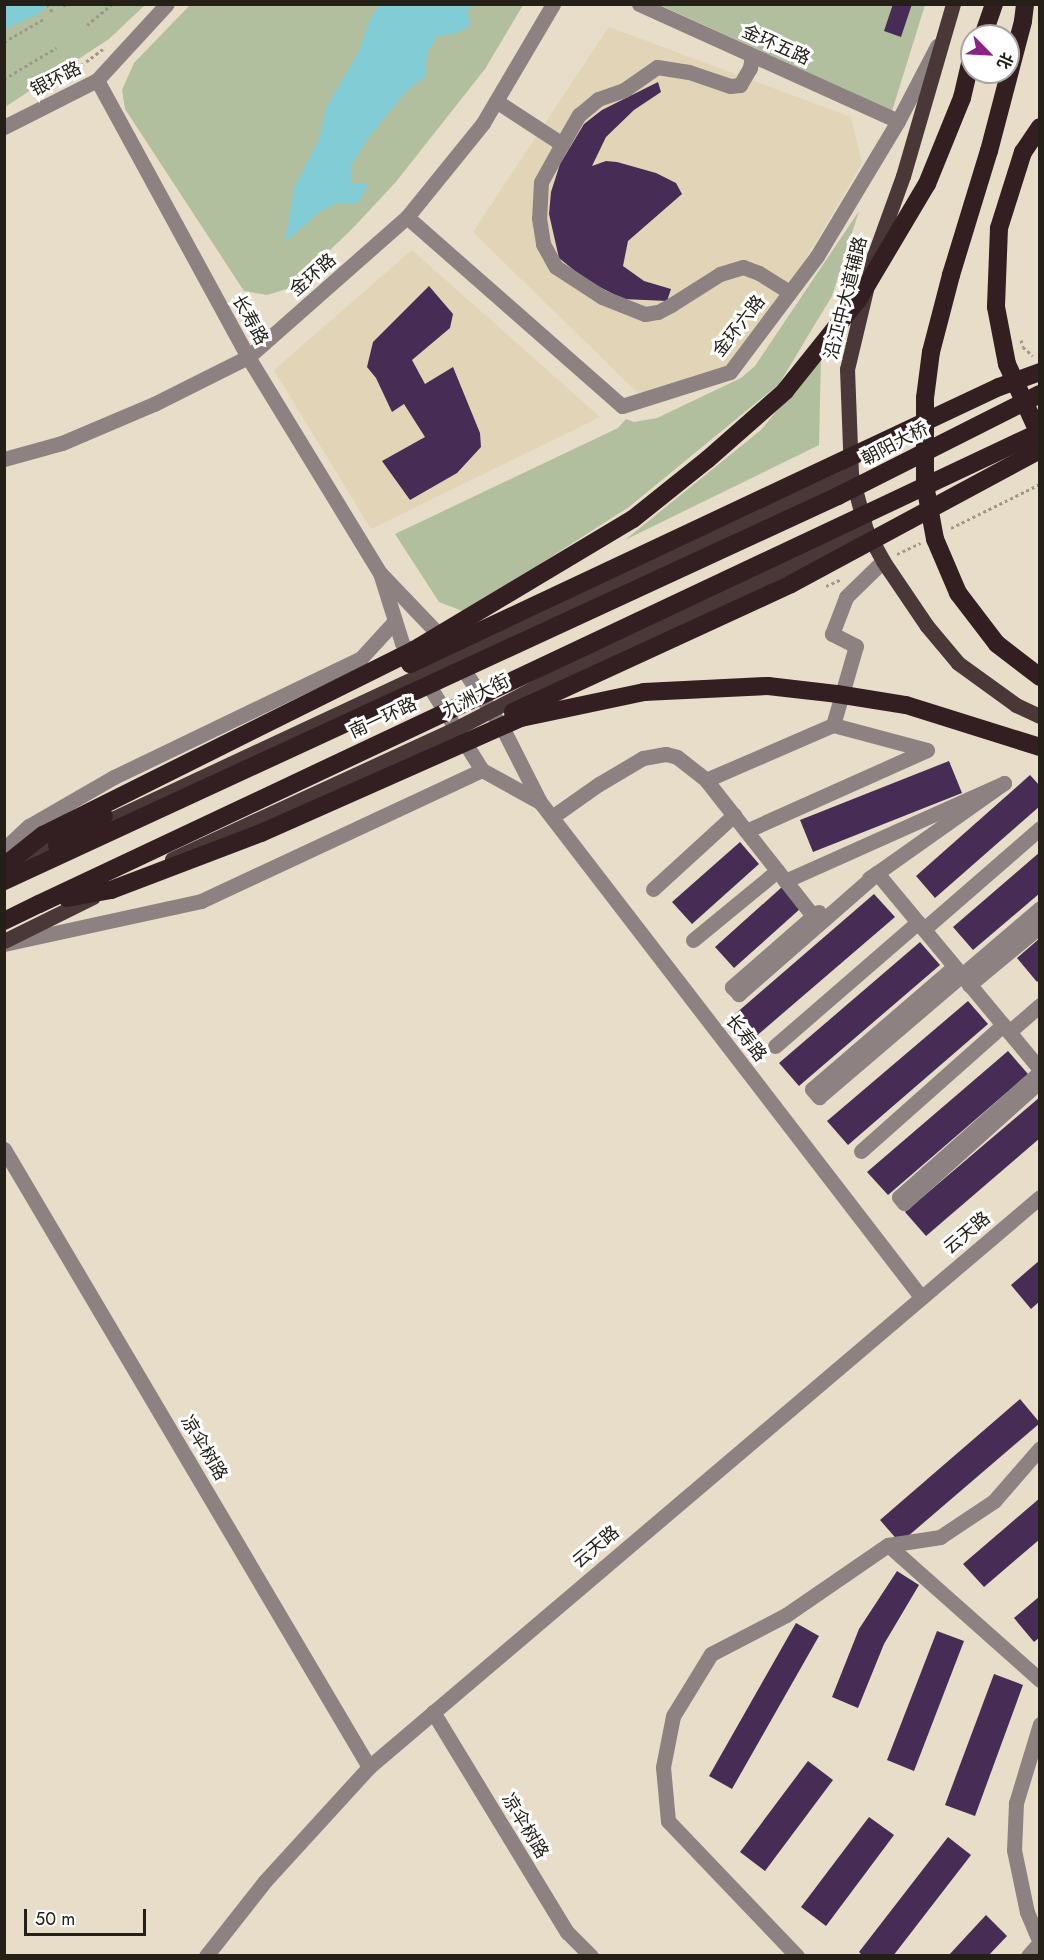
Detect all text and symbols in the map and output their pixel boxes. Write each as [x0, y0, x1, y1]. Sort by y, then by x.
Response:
street label: 金环五路 [739, 20, 813, 70]
north arrow [960, 24, 1020, 84]
text: 北 [991, 49, 1019, 73]
street label: 银环路 [27, 57, 85, 101]
street label: 沿江中大道辅路 [820, 234, 872, 362]
street label: 金环路 [286, 249, 340, 301]
street label: 长寿路 [227, 291, 273, 349]
street label: 金环六路 [708, 291, 770, 361]
street label: 朝阳大桥 [858, 418, 932, 470]
street label: 九洲大街 [439, 670, 513, 722]
street label: 南一环路 [346, 693, 420, 743]
street label: 长寿路 [721, 1010, 771, 1066]
street label: 云天路 [939, 1207, 995, 1259]
street label: 凉伞树路 [176, 1412, 232, 1484]
street label: 云天路 [568, 1521, 624, 1573]
street label: 凉伞树路 [497, 1790, 553, 1862]
scale bar [27, 1897, 148, 1935]
text: 50 m [35, 1906, 75, 1932]

